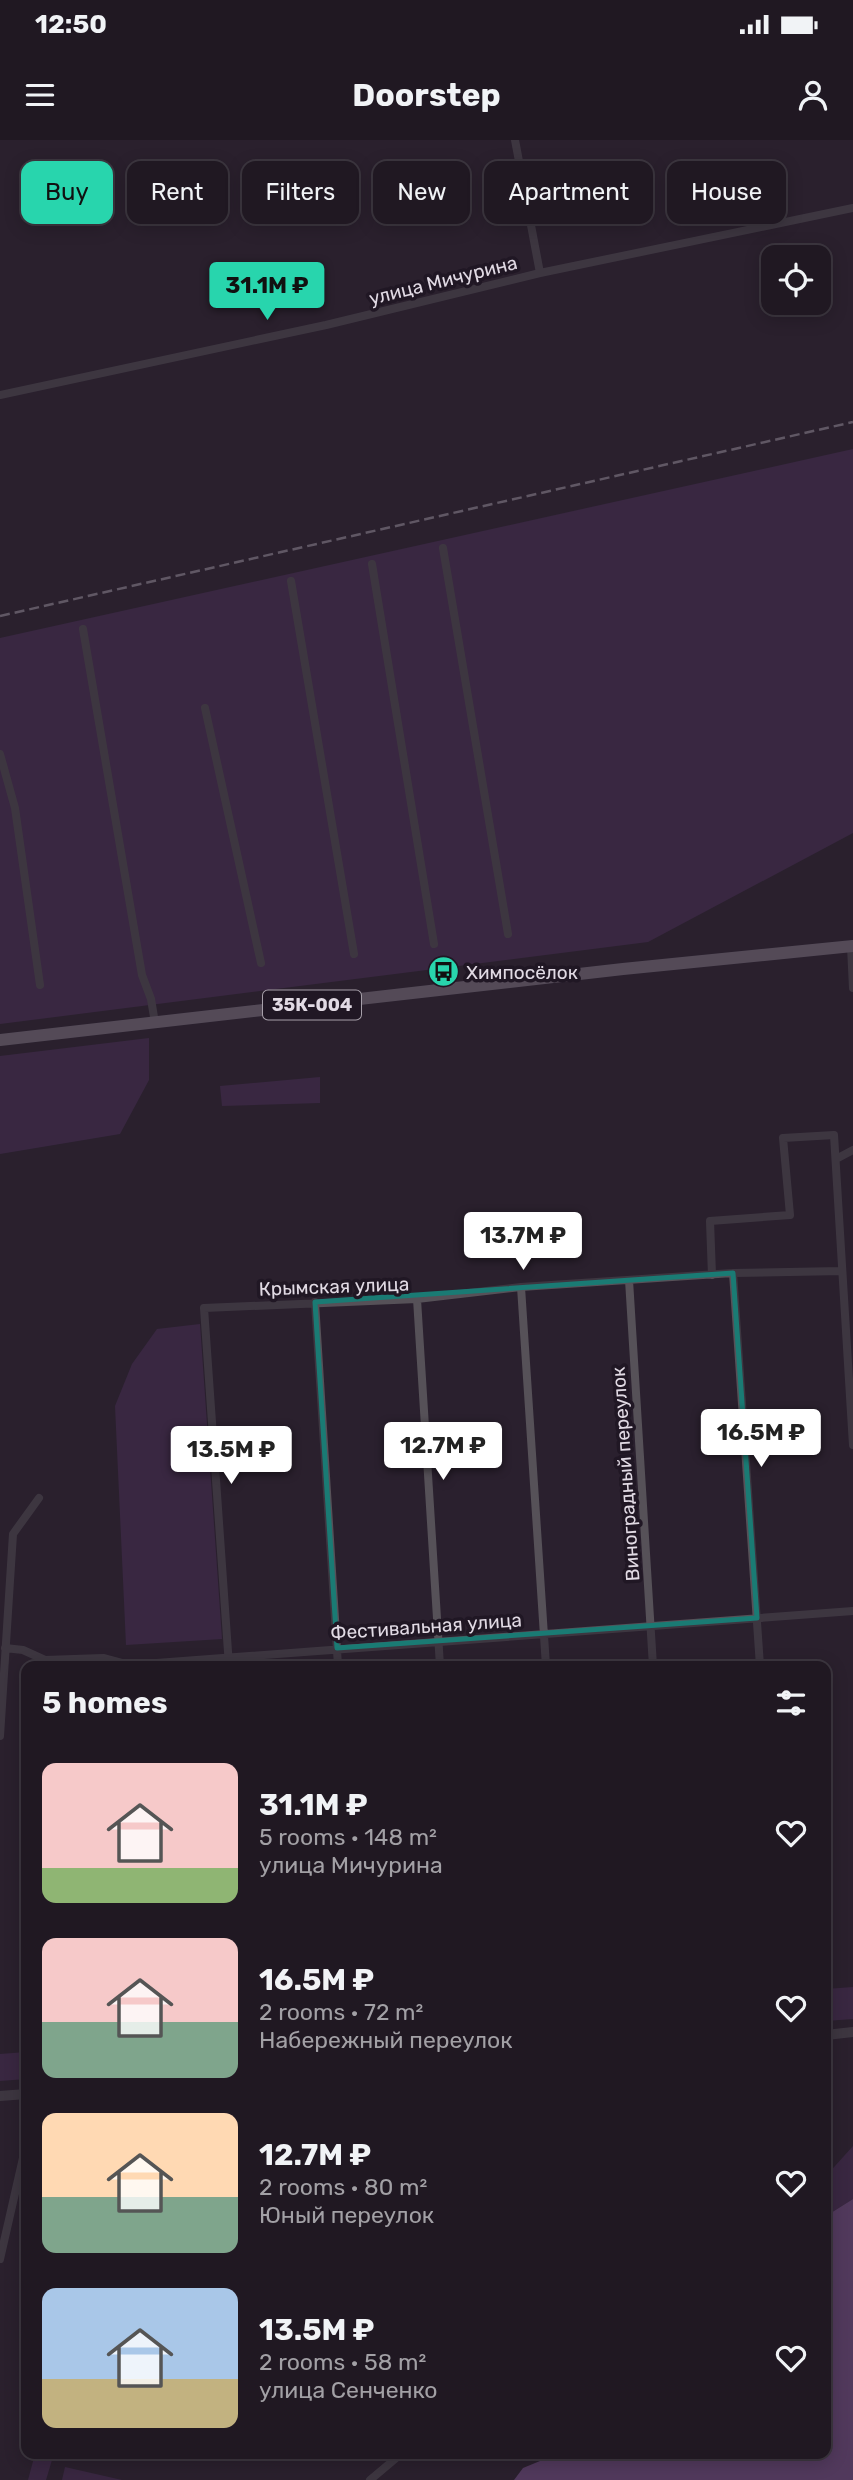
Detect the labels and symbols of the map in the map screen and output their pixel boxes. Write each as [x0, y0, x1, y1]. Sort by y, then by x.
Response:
street label: улица Мичурина [367, 251, 520, 310]
pin: 31.1M ₽ [202, 262, 332, 322]
bus stop icon: Химпосёлок [426, 955, 460, 989]
place label: Химпосёлок [466, 961, 578, 984]
road number: 35К-004 [263, 990, 361, 1020]
pin: 13.7M ₽ [458, 1212, 588, 1272]
street label: Крымская улица [258, 1272, 410, 1301]
street label: Виноградный переулок [607, 1366, 644, 1582]
pin: 16.5M ₽ [696, 1410, 826, 1469]
pin: 12.7M ₽ [378, 1422, 508, 1482]
pin: 13.5M ₽ [166, 1426, 296, 1486]
street label: Фестивальная улица [329, 1608, 523, 1645]

